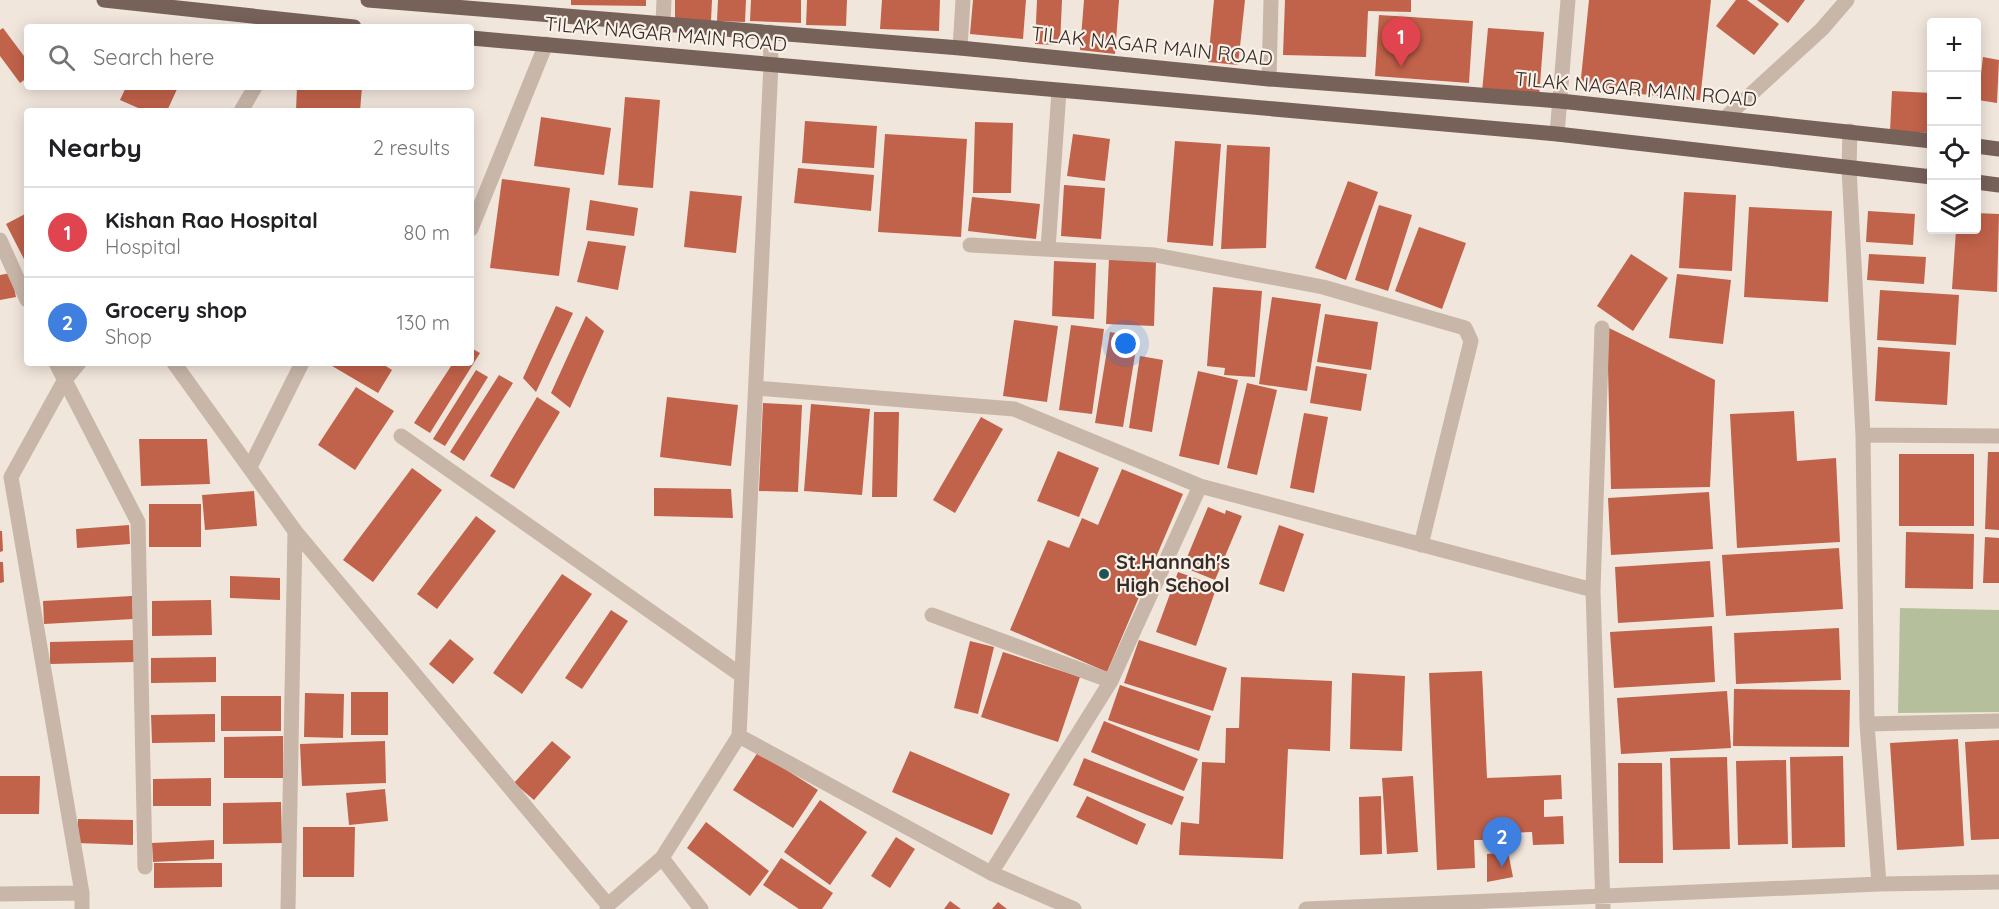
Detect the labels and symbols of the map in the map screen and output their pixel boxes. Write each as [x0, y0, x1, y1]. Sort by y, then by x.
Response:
street label: TILAK NAGAR MAIN ROAD [544, 10, 788, 57]
pin: 1 [1382, 17, 1420, 67]
street label: TILAK NAGAR MAIN ROAD [1030, 20, 1274, 71]
street label: TILAK NAGAR MAIN ROAD [1514, 65, 1758, 112]
your location [1111, 329, 1140, 358]
place label: St.Hannah's High School [1116, 549, 1230, 597]
marker: St.Hannah's High School [1097, 567, 1111, 581]
pin: 2 [1482, 818, 1522, 867]

